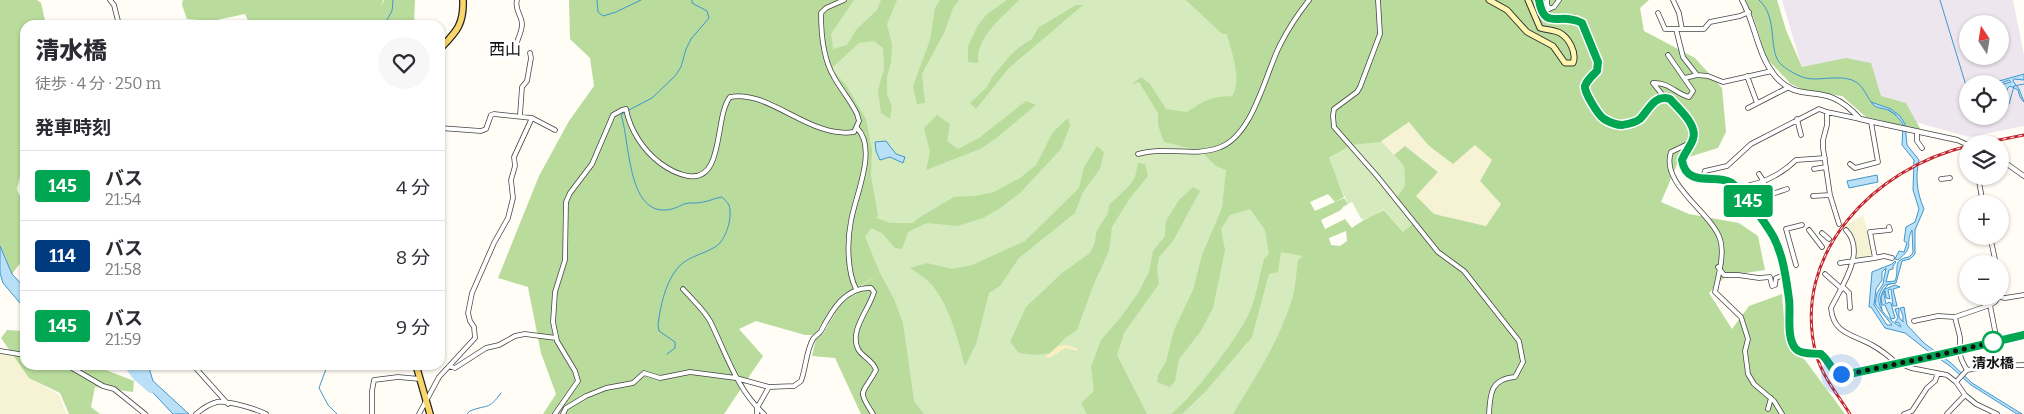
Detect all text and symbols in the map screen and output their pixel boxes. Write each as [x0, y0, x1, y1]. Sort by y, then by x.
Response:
north arrow [1959, 15, 2009, 65]
map controls [1959, 15, 2009, 305]
text: 清水橋 [35, 37, 107, 65]
button: heart [378, 37, 430, 89]
district label: 西山 [489, 40, 521, 59]
text: 徒歩 · 4 分 · 250 m [35, 74, 161, 93]
button: locate [1959, 75, 2009, 125]
text: 発車時刻 [35, 116, 111, 139]
button: layers [1959, 135, 2009, 185]
text: バス [105, 167, 143, 190]
text: 145 [48, 175, 77, 197]
text: 4 分 [396, 176, 430, 199]
line badge: 145 [1719, 185, 1777, 217]
text: 21:54 [105, 190, 141, 209]
text: 145 [1734, 190, 1762, 212]
button: + [1959, 195, 2009, 245]
text: バス [105, 237, 143, 260]
text: 114 [49, 245, 76, 267]
text: 8 分 [396, 246, 430, 269]
button: − [1959, 255, 2009, 305]
text: 21:58 [105, 260, 142, 279]
text: バス [105, 307, 143, 330]
text: 145 [48, 315, 77, 337]
text: 9 分 [396, 316, 430, 339]
text: 21:59 [105, 330, 141, 349]
marker: 清水橋 [1982, 331, 2004, 353]
place label: 清水橋 [1972, 355, 2014, 372]
your location [1829, 362, 1854, 387]

